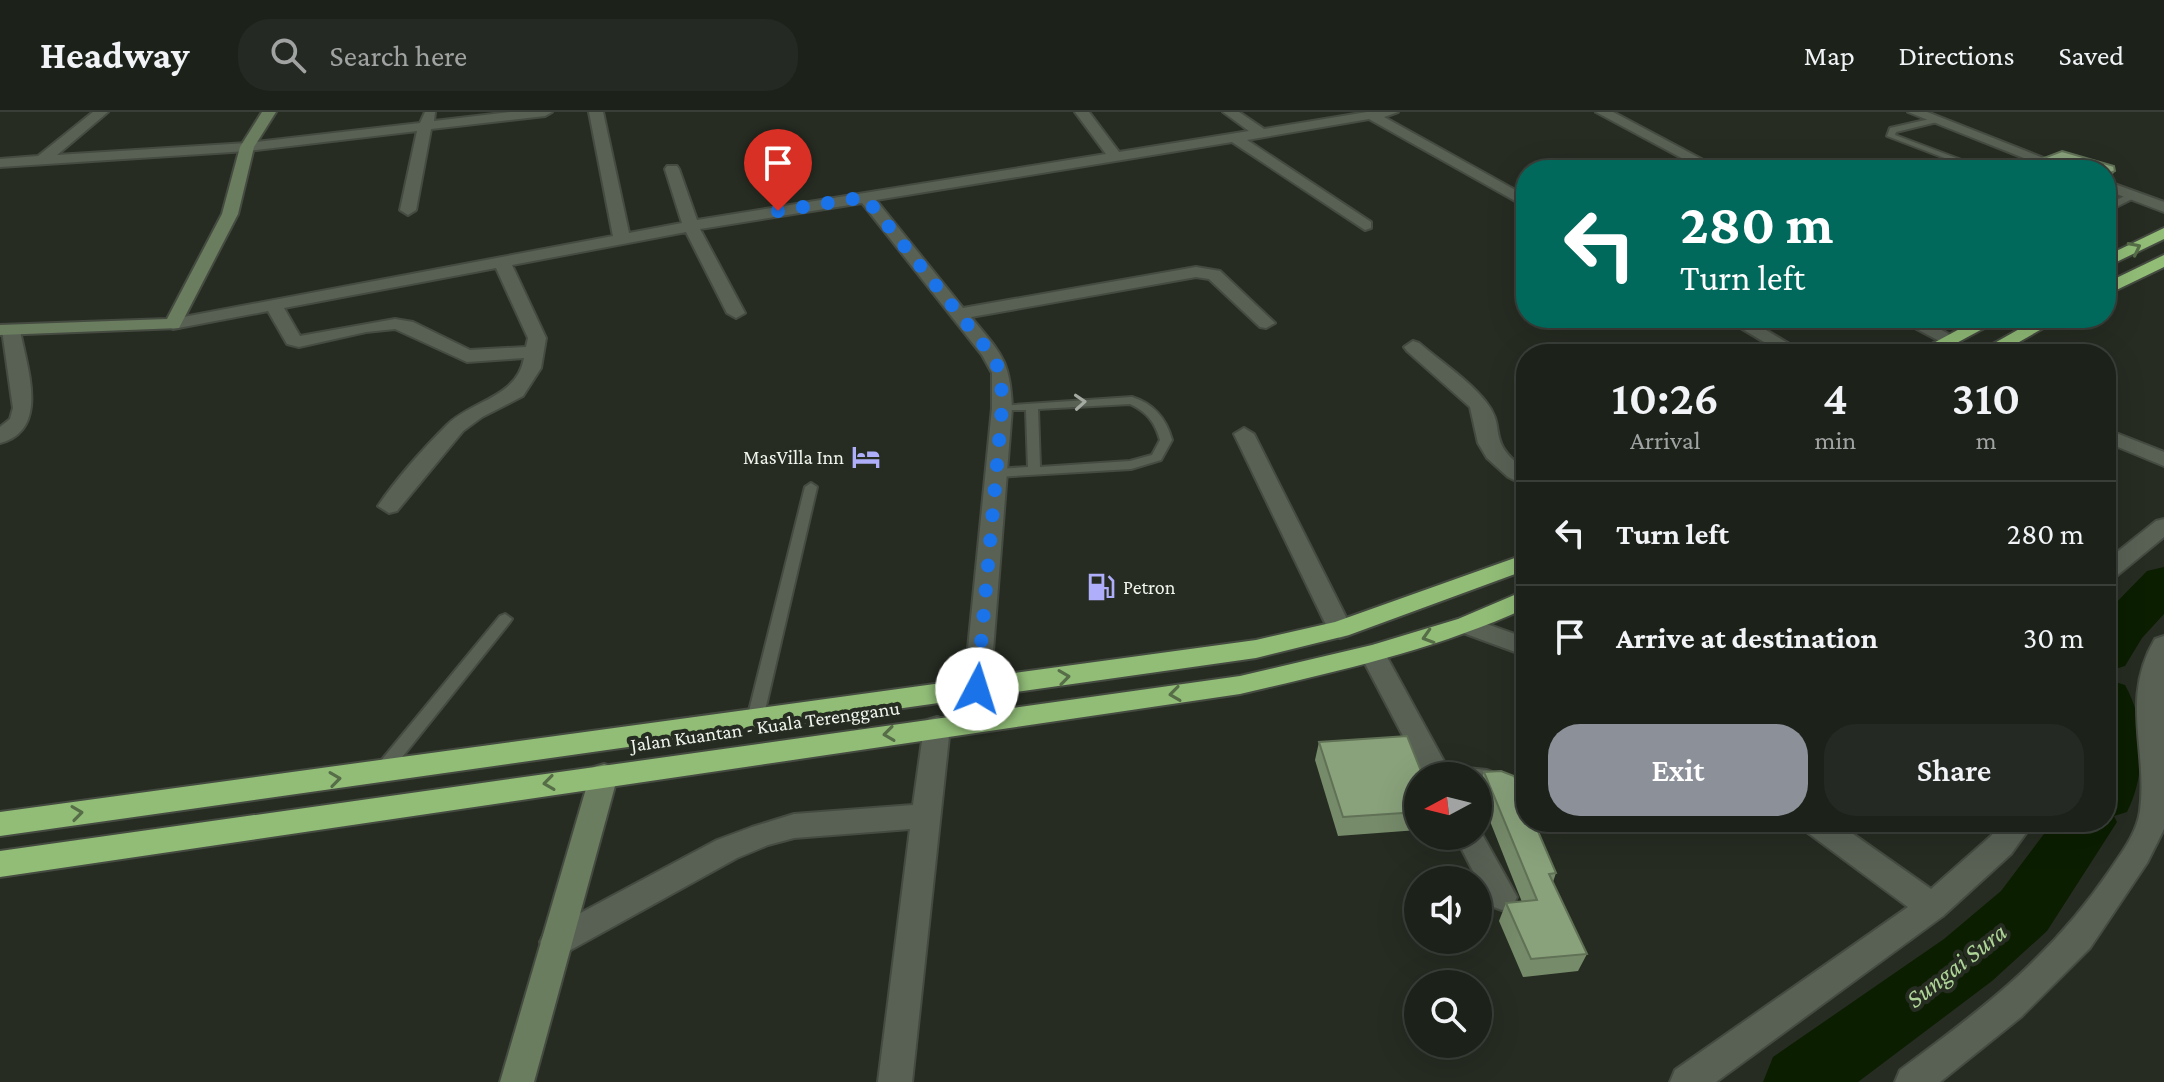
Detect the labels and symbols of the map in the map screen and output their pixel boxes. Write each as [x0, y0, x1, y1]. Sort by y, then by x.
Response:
pin [744, 129, 812, 211]
one-way arrow [2127, 242, 2141, 258]
one-way arrow [1074, 394, 1087, 411]
hotel icon: MasVilla Inn [851, 442, 881, 472]
place label: MasVilla Inn [743, 446, 844, 468]
fuel station icon: Petron [1086, 572, 1116, 602]
place label: Petron [1123, 576, 1176, 598]
one-way arrow [1422, 628, 1435, 644]
position arrow [935, 647, 1019, 731]
one-way arrow [1057, 669, 1071, 686]
one-way arrow [1168, 686, 1181, 703]
street label: Jalan Kuantan - Kuala Terengganu [627, 696, 901, 757]
one-way arrow [883, 725, 896, 742]
north arrow [1404, 762, 1492, 850]
one-way arrow [329, 770, 342, 787]
one-way arrow [542, 774, 556, 791]
one-way arrow [71, 805, 84, 822]
water label: Sungai Sura [1900, 917, 2012, 1014]

